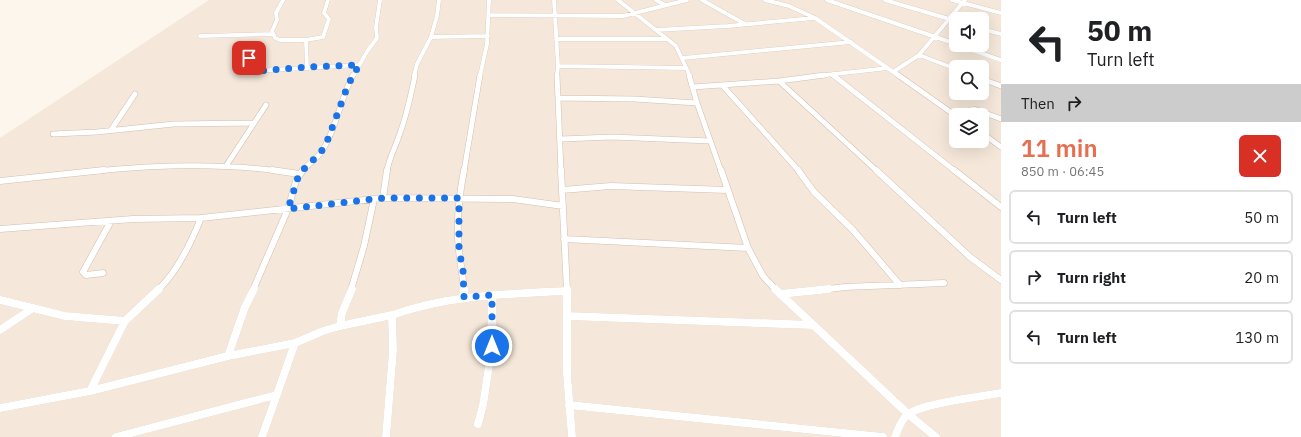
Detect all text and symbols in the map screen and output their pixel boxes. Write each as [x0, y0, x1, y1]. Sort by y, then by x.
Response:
map controls [949, 12, 989, 148]
button: sound [949, 12, 989, 52]
text: 50 m [1087, 12, 1152, 49]
icon: left [1021, 16, 1073, 68]
pin [232, 41, 266, 75]
icon: arrive [238, 47, 260, 69]
text: Turn left [1087, 48, 1155, 71]
button: search [949, 60, 989, 100]
icon: right [1063, 92, 1085, 114]
text: Then [1021, 94, 1055, 113]
button: layers [949, 108, 989, 148]
text: 11 min [1021, 132, 1098, 164]
button: close [1239, 135, 1281, 177]
text: 850 m · 06:45 [1021, 163, 1104, 180]
icon: left [1023, 206, 1045, 228]
text: Turn left [1057, 208, 1117, 227]
text: 50 m [1244, 208, 1279, 227]
icon: right [1023, 266, 1045, 288]
text: Turn right [1057, 268, 1126, 287]
text: 20 m [1244, 268, 1279, 287]
position arrow [471, 325, 513, 367]
icon: left [1023, 326, 1045, 348]
text: Turn left [1057, 328, 1117, 347]
text: 130 m [1235, 328, 1279, 347]

